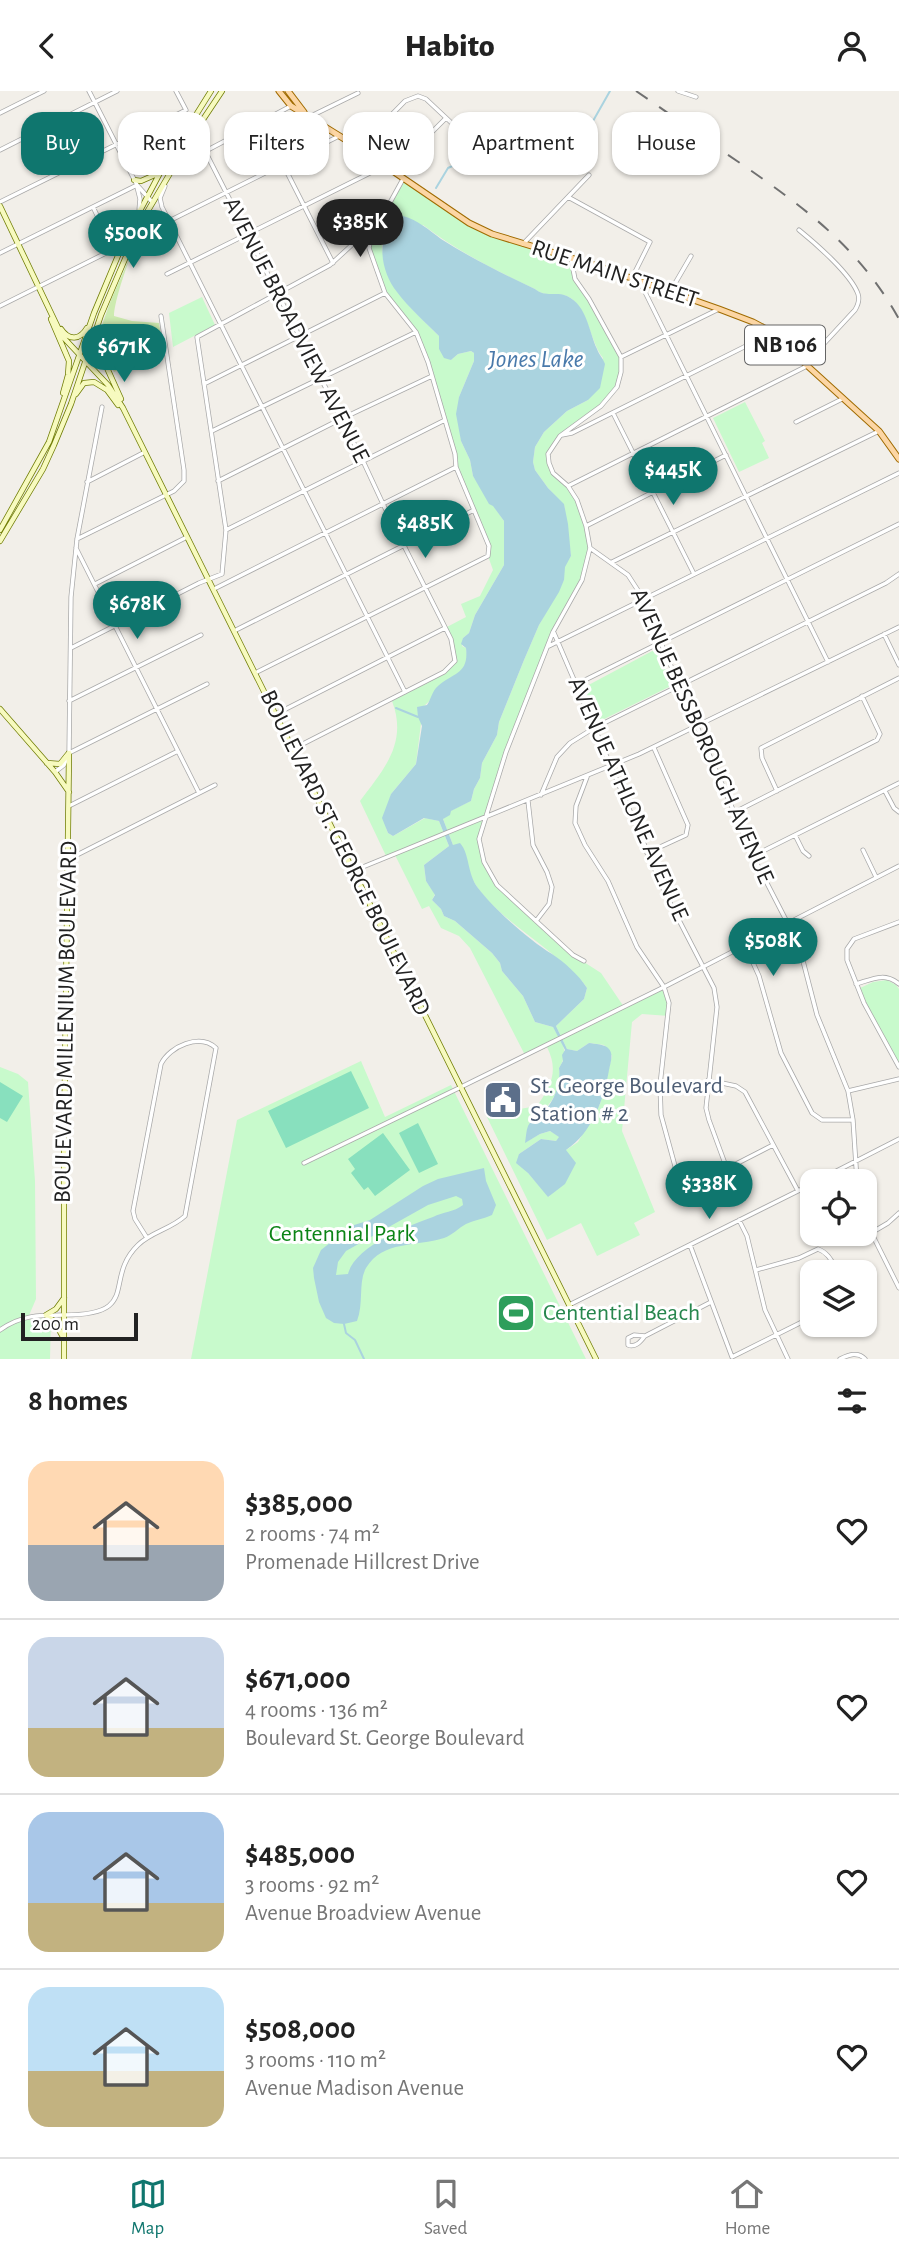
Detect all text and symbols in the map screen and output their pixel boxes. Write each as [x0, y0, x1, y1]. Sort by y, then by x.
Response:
icon: back [28, 27, 66, 65]
icon: person [833, 27, 871, 65]
text: Habito [404, 30, 495, 62]
chip: Buy [21, 112, 104, 175]
chip: Rent [118, 112, 210, 175]
chip: Filters [224, 112, 329, 175]
chip: New [343, 112, 434, 175]
chip: Apartment [448, 112, 598, 175]
chip: House [612, 112, 720, 175]
street label: AVENUE BROADVIEW AVENUE [219, 194, 374, 467]
pin: $385K [311, 199, 409, 259]
text: $385K [333, 210, 387, 233]
pin: $500K [84, 211, 182, 270]
text: $500K [104, 221, 162, 244]
street label: RUE MAIN STREET [529, 236, 702, 312]
pin: $671K [75, 324, 173, 384]
road number: NB 106 [745, 325, 825, 365]
text: $671K [97, 335, 151, 358]
water label: Jones Lake [487, 346, 584, 372]
pin: $445K [624, 447, 722, 507]
text: $445K [645, 458, 701, 481]
pin: $485K [376, 501, 474, 560]
text: $485K [397, 511, 453, 534]
pin: $678K [88, 581, 186, 641]
street label: AVENUE BESSBOROUGH AVENUE [626, 585, 778, 888]
text: $678K [109, 592, 165, 615]
street label: AVENUE ATHLONE AVENUE [563, 674, 693, 925]
street label: BOULEVARD ST. GEORGE BOULEVARD [256, 687, 434, 1019]
street label: BOULEVARD MILLENIUM BOULEVARD [51, 841, 81, 1203]
pin: $508K [724, 919, 822, 978]
text: $508K [744, 929, 802, 952]
place label: St. George Boulevard Station # 2 [530, 1074, 723, 1126]
public building icon: St. George Boulevard Station # 2 [482, 1079, 524, 1121]
pin: $338K [660, 1161, 758, 1221]
map controls [800, 1169, 877, 1337]
button: locate [800, 1169, 877, 1246]
text: $338K [682, 1172, 736, 1195]
park label: Centennial Park [269, 1222, 415, 1246]
button: layers [800, 1260, 877, 1337]
sports icon: Centential Beach [495, 1292, 537, 1334]
place label: Centential Beach [543, 1301, 700, 1325]
scale bar [21, 1310, 138, 1342]
text: 200 m [32, 1315, 79, 1334]
icon: filters [833, 1382, 871, 1420]
text: 8 homes [28, 1386, 128, 1416]
text: $385,000 [245, 1488, 353, 1518]
icon: home [84, 1489, 168, 1573]
icon: heart [833, 1512, 871, 1550]
text: 2 rooms · 74 m² [245, 1523, 380, 1546]
text: Promenade Hillcrest Drive [245, 1551, 480, 1574]
text: $671,000 [245, 1664, 351, 1694]
icon: home [84, 1665, 168, 1749]
icon: heart [833, 1688, 871, 1726]
text: 4 rooms · 136 m² [245, 1699, 388, 1722]
text: Boulevard St. George Boulevard [245, 1727, 524, 1750]
text: $485,000 [245, 1839, 355, 1869]
icon: home [84, 1840, 168, 1924]
icon: heart [833, 1863, 871, 1901]
text: 3 rooms · 92 m² [245, 1874, 379, 1897]
text: Avenue Broadview Avenue [245, 1902, 481, 1925]
text: $508,000 [245, 2014, 356, 2044]
icon: home [84, 2015, 168, 2099]
icon: heart [833, 2038, 871, 2076]
text: 3 rooms · 110 m² [245, 2049, 386, 2072]
text: Avenue Madison Avenue [245, 2077, 464, 2100]
tab: Map [129, 2175, 167, 2240]
tab: Saved [424, 2175, 467, 2240]
tab: Home [725, 2175, 770, 2240]

